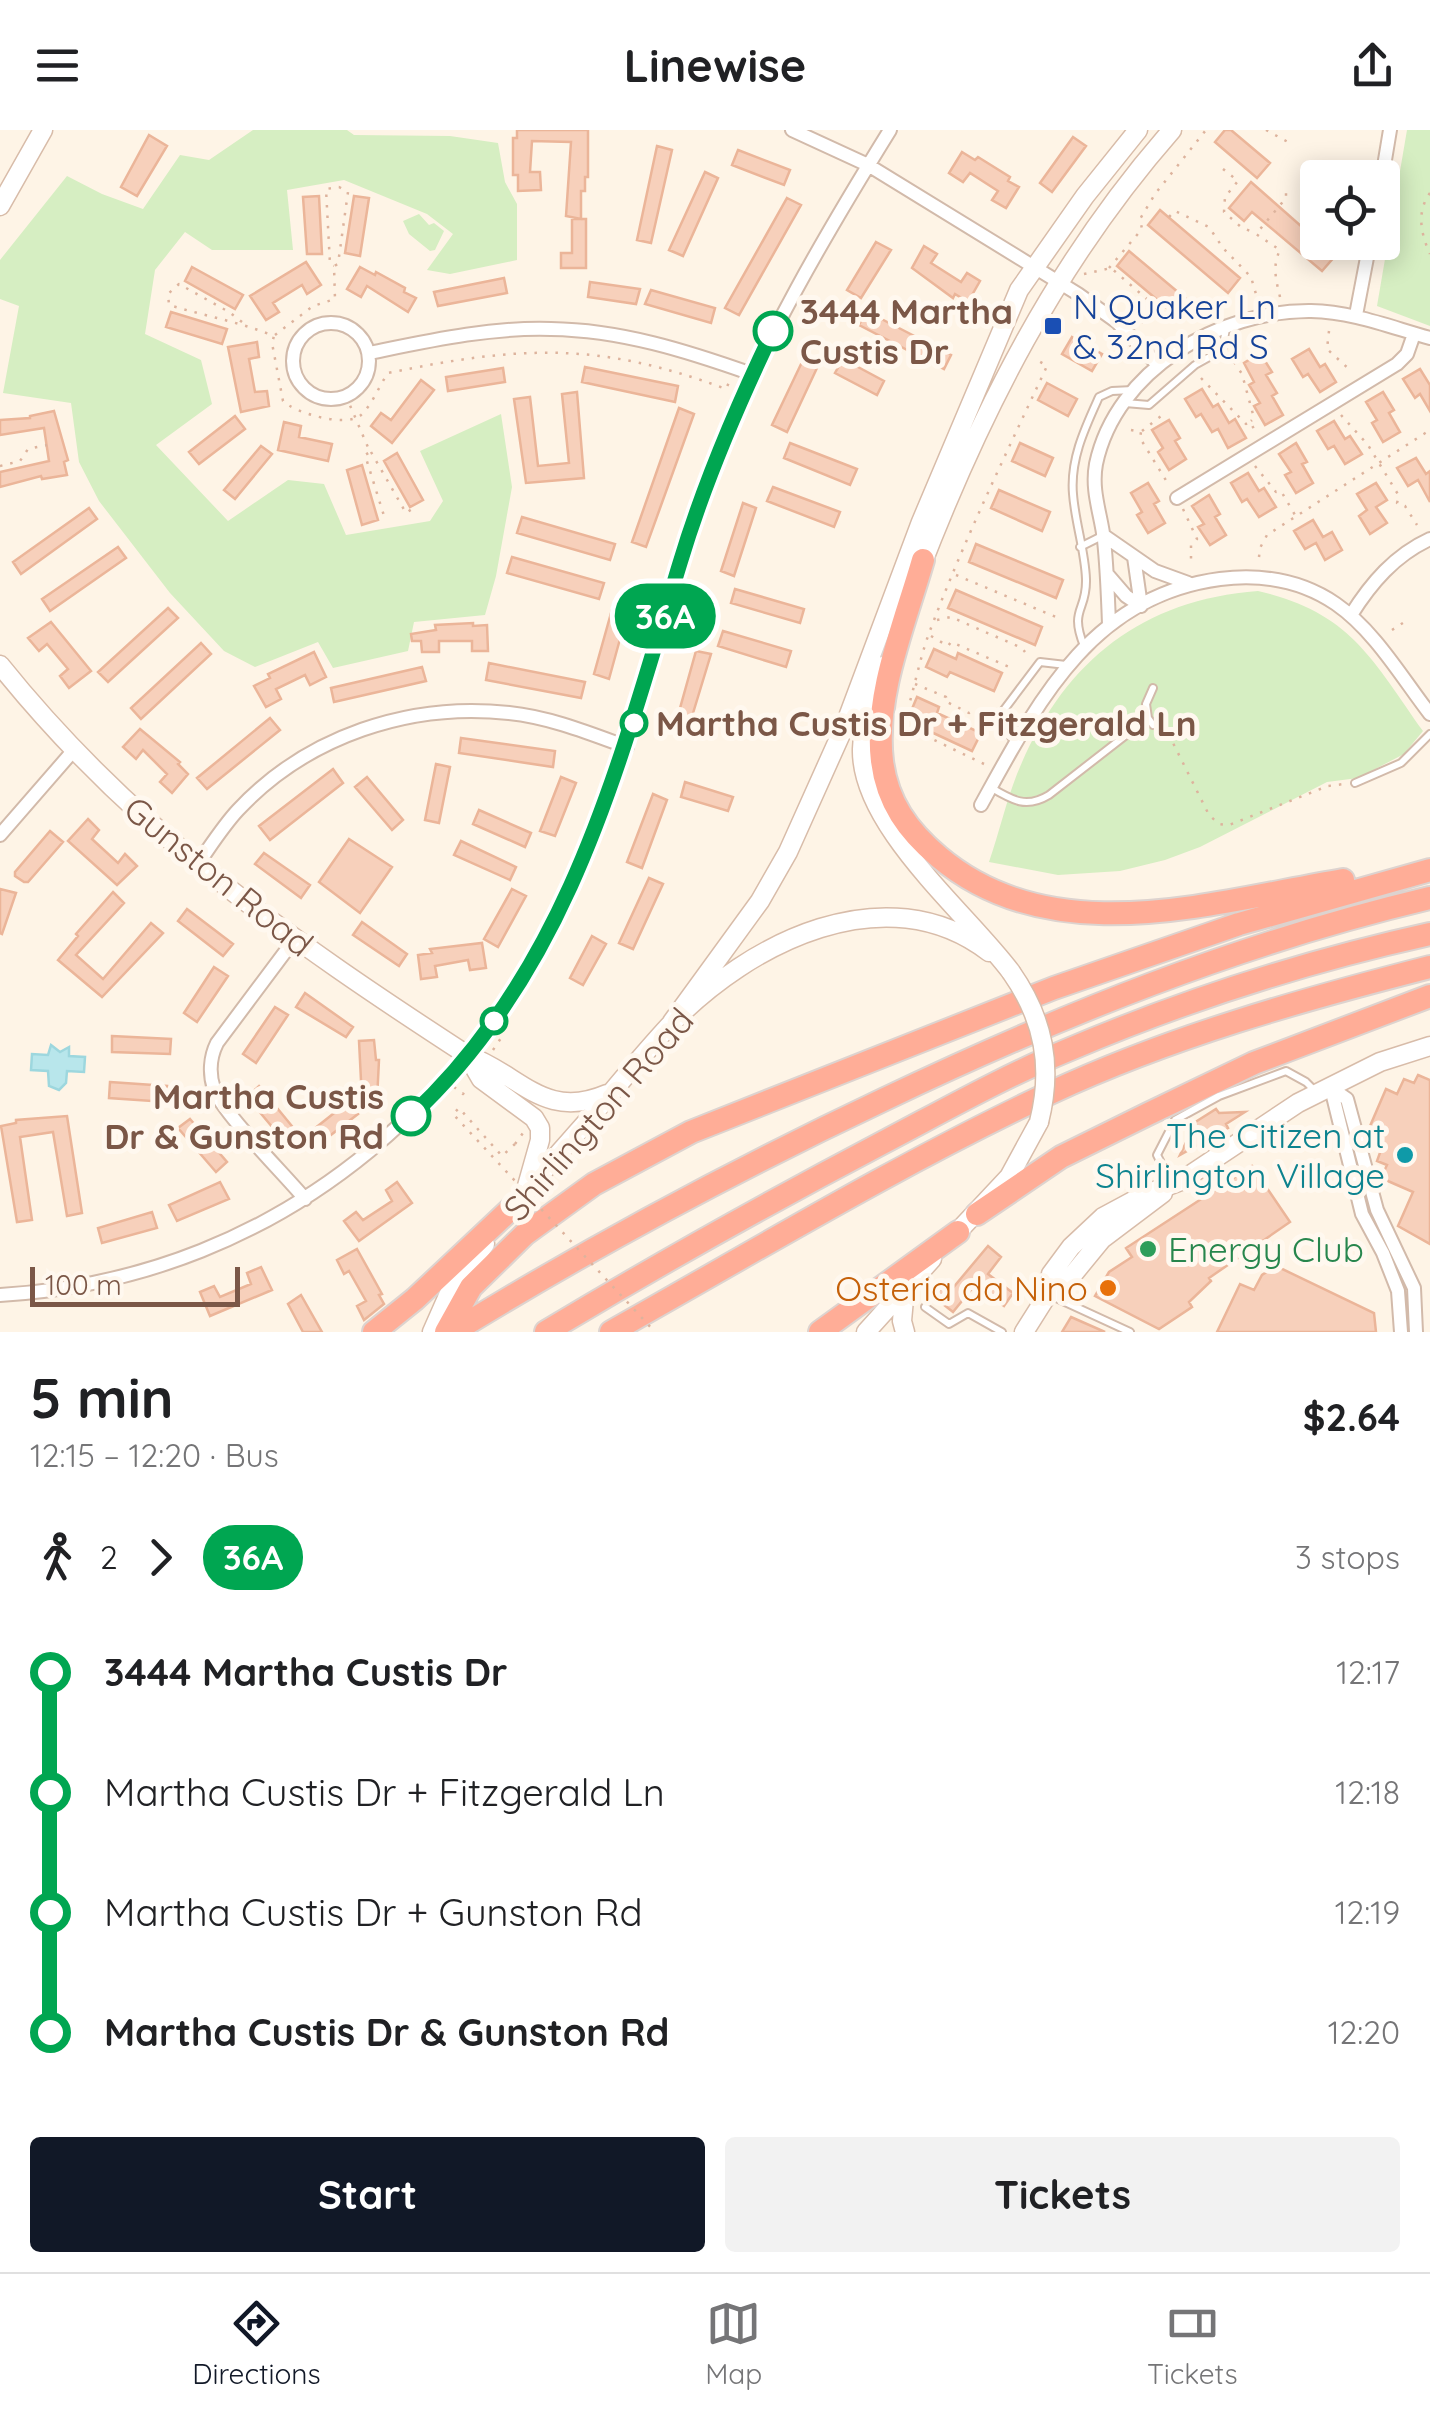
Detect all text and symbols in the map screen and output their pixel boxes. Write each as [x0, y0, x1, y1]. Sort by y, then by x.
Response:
text: Linewise [624, 37, 806, 93]
icon: menu [30, 38, 85, 93]
icon: share [1345, 38, 1400, 93]
map controls [1300, 160, 1400, 260]
button: locate [1300, 160, 1400, 260]
place label: N Quaker Ln & 32nd Rd S [1073, 284, 1276, 368]
place label: 3444 Martha Custis Dr [800, 289, 1013, 373]
marker: 3444 Martha Custis Dr [754, 312, 792, 350]
marker: N Quaker Ln & 32nd Rd S [1042, 315, 1064, 337]
line badge: 36A [608, 584, 722, 648]
text: 36A [635, 594, 695, 638]
place label: Martha Custis Dr + Fitzgerald Ln [656, 701, 1197, 745]
marker: Martha Custis Dr + Fitzgerald Ln [621, 710, 647, 736]
street label: Gunston Road [116, 786, 322, 966]
street label: Shirlington Road [494, 999, 702, 1229]
unlabelled marker [481, 1008, 507, 1034]
place label: Martha Custis Dr & Gunston Rd [104, 1074, 384, 1158]
marker: Martha Custis Dr & Gunston Rd [392, 1097, 430, 1135]
place label: The Citizen at Shirlington Village [1095, 1113, 1385, 1197]
marker: The Citizen at Shirlington Village [1394, 1144, 1416, 1166]
place label: Energy Club [1168, 1227, 1364, 1271]
marker: Energy Club [1137, 1238, 1159, 1260]
scale bar [30, 1262, 240, 1306]
place label: Osteria da Nino [835, 1266, 1088, 1310]
text: 100 m [45, 1267, 122, 1302]
marker: Osteria da Nino [1097, 1277, 1119, 1299]
text: 5 min [30, 1363, 174, 1432]
text: $2.64 [1303, 1393, 1400, 1441]
text: 12:15 – 12:20 · Bus [30, 1435, 279, 1475]
icon: walk [30, 1530, 85, 1585]
icon: forward [133, 1530, 188, 1585]
text: 36A [223, 1535, 283, 1579]
text: 2 [100, 1537, 118, 1577]
text: 3 stops [1295, 1537, 1400, 1577]
text: 3444 Martha Custis Dr [104, 1648, 507, 1696]
text: 12:17 [1336, 1652, 1400, 1692]
text: Martha Custis Dr + Fitzgerald Ln [104, 1768, 665, 1816]
text: 12:18 [1335, 1772, 1400, 1812]
text: Martha Custis Dr + Gunston Rd [104, 1888, 643, 1936]
text: 12:19 [1335, 1892, 1400, 1932]
text: Martha Custis Dr & Gunston Rd [104, 2008, 669, 2056]
text: 12:20 [1328, 2012, 1400, 2052]
button: Start [30, 2137, 705, 2252]
button: Tickets [725, 2137, 1400, 2252]
tab: Directions [192, 2296, 321, 2391]
tab: Map [705, 2296, 762, 2391]
tab: Tickets [1147, 2296, 1238, 2391]

